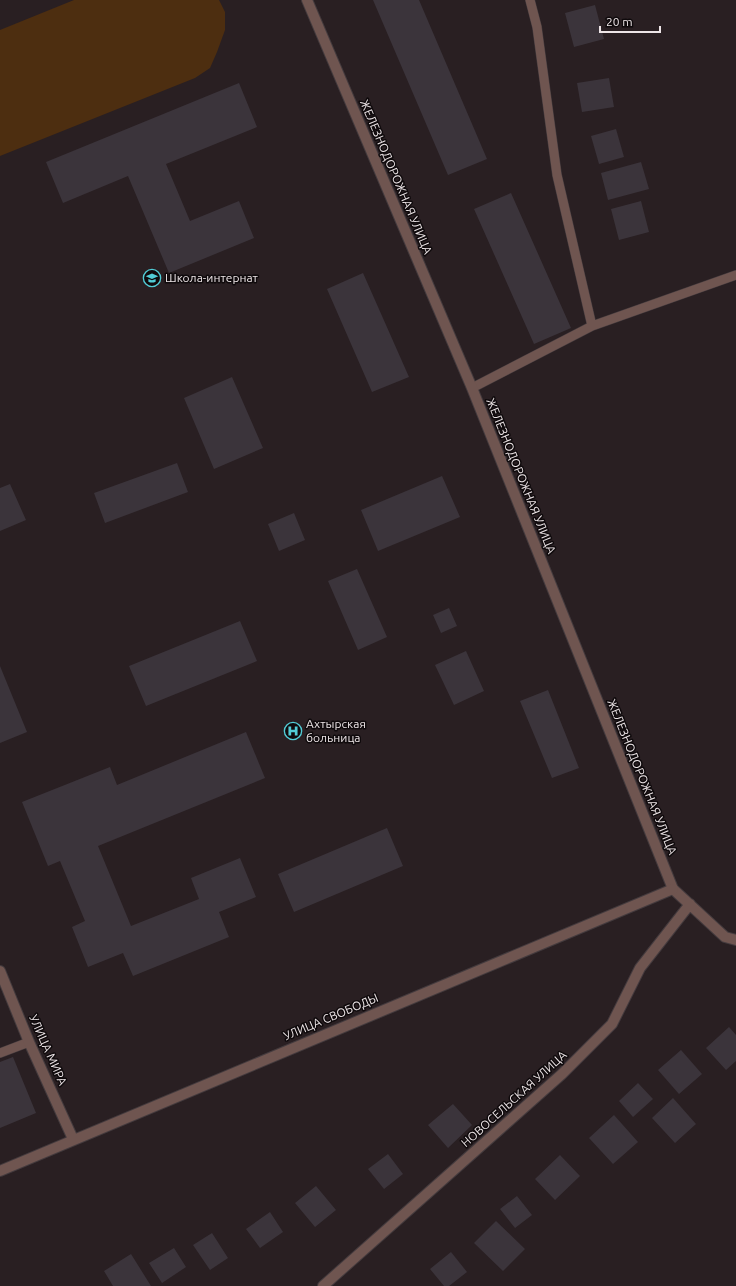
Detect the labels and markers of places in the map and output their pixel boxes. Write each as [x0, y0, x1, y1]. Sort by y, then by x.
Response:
school or university icon: Школа-интернат [142, 268, 162, 288]
place label: Школа-интернат [165, 271, 259, 284]
place label: Ахтырская больница [306, 717, 366, 744]
hospital icon: Ахтырская больница [283, 721, 303, 741]

